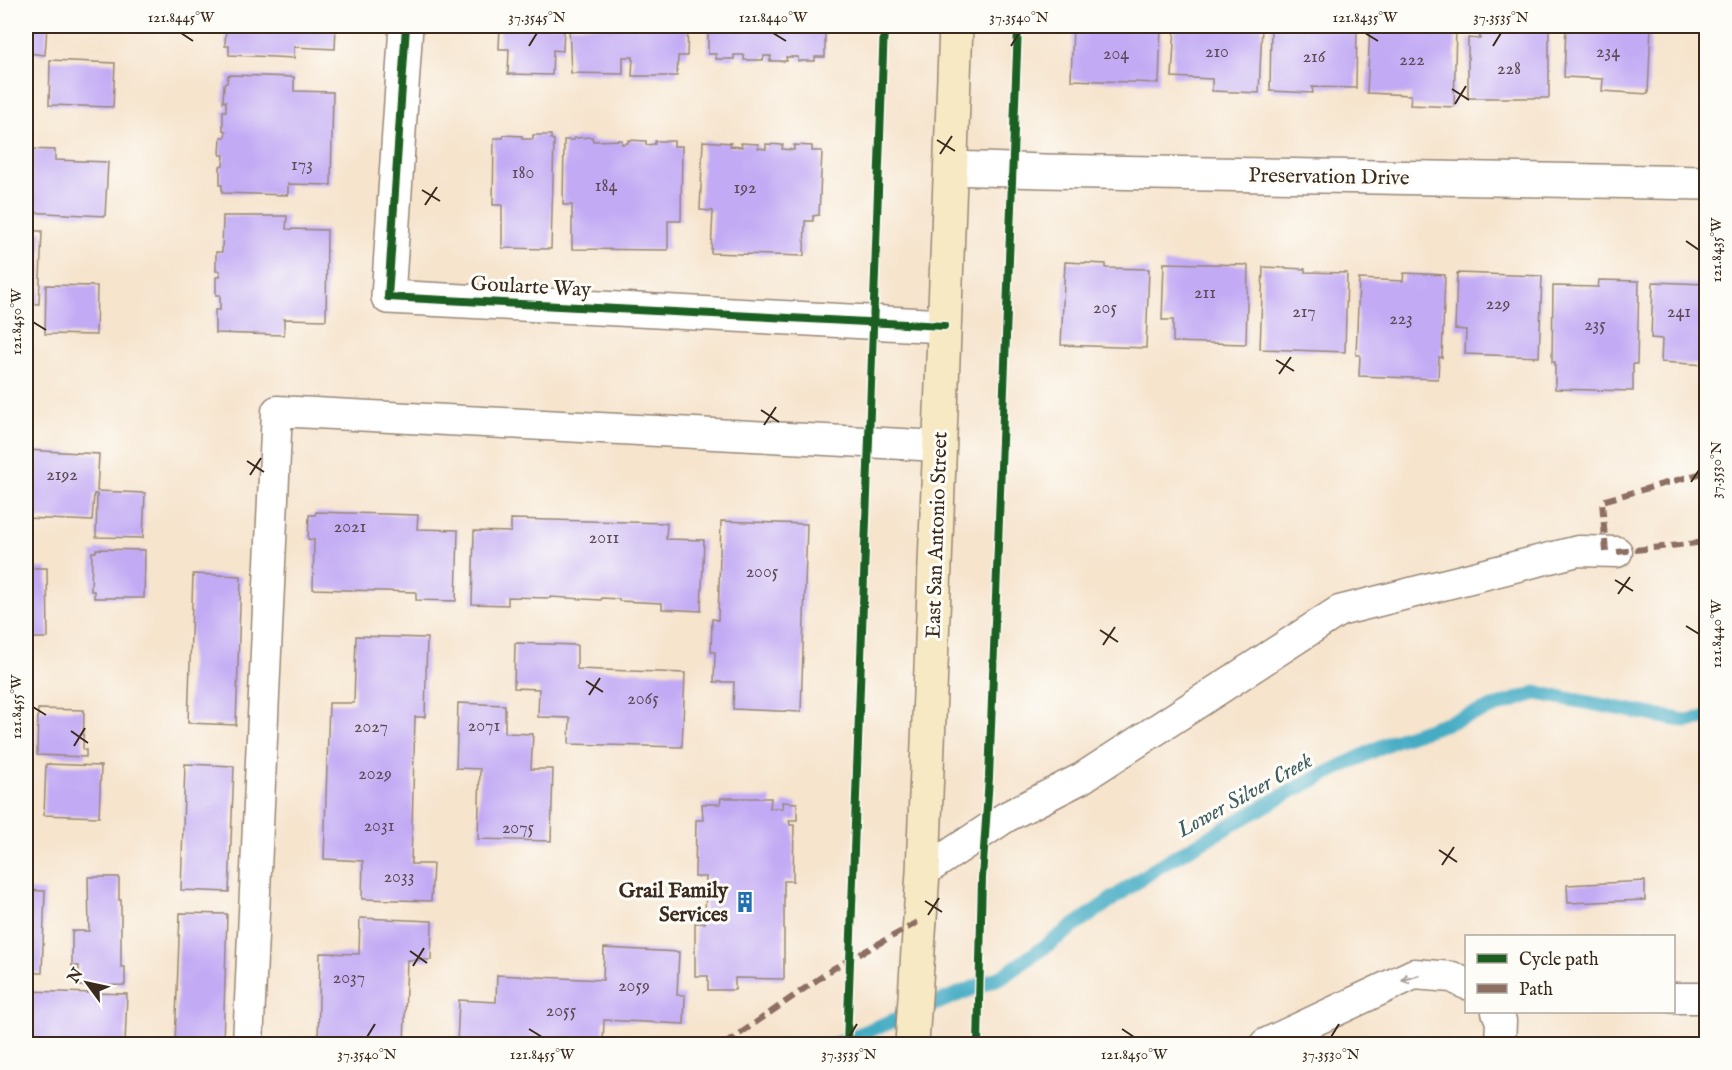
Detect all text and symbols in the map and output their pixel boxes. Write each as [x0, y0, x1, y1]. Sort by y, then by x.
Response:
text: 121.8445°W [148, 8, 215, 27]
text: 37.3545°N [508, 8, 566, 27]
text: 121.8440°W [739, 8, 808, 27]
text: 37.3540°N [989, 8, 1049, 27]
text: 121.8435°W [1333, 8, 1398, 27]
text: 37.3535°N [1473, 8, 1529, 27]
house number: 210 [1205, 41, 1229, 64]
house number: 234 [1596, 41, 1620, 64]
house number: 204 [1103, 43, 1129, 66]
house number: 216 [1303, 46, 1326, 69]
house number: 222 [1399, 49, 1425, 72]
house number: 228 [1497, 58, 1521, 81]
house number: 173 [291, 154, 313, 177]
house number: 180 [512, 162, 534, 185]
street label: Preservation Drive [1248, 163, 1410, 192]
house number: 184 [595, 175, 617, 198]
house number: 192 [733, 177, 757, 200]
text: 121.8435°W [1707, 217, 1726, 282]
street label: Goularte Way [470, 271, 593, 304]
house number: 211 [1194, 282, 1216, 305]
text: 121.8450°W [7, 288, 26, 355]
house number: 229 [1486, 293, 1510, 316]
house number: 205 [1093, 297, 1117, 320]
house number: 217 [1292, 301, 1316, 324]
house number: 241 [1667, 301, 1691, 324]
house number: 223 [1389, 308, 1413, 331]
house number: 235 [1584, 314, 1606, 337]
street label: East San Antonio Street [920, 431, 955, 639]
text: 37.3530°N [1707, 441, 1726, 499]
house number: 2192 [46, 464, 78, 487]
house number: 2021 [334, 516, 366, 539]
house number: 2011 [589, 527, 619, 550]
house number: 2005 [746, 561, 779, 584]
text: 121.8440°W [1707, 599, 1726, 668]
text: 121.8455°W [7, 674, 26, 739]
house number: 2065 [627, 688, 659, 711]
house number: 2071 [468, 715, 500, 738]
house number: 2027 [354, 716, 388, 739]
water label: Lower Silver Creek [1172, 747, 1318, 845]
house number: 2029 [358, 763, 392, 786]
house number: 2031 [364, 815, 394, 838]
house number: 2075 [502, 817, 535, 840]
house number: 2033 [384, 866, 414, 889]
place label: Grail Family Services [619, 878, 729, 929]
building icon: Grail Family Services [733, 890, 757, 914]
legend [1465, 935, 1675, 1013]
text: Cycle path [1519, 949, 1599, 972]
north arrow [57, 953, 117, 1013]
text: N [63, 965, 88, 988]
house number: 2037 [333, 967, 365, 990]
one-way arrow [1401, 973, 1420, 984]
house number: 2059 [618, 975, 650, 998]
text: Path [1519, 979, 1553, 1002]
house number: 2055 [546, 1000, 577, 1023]
text: 37.3540°N [337, 1045, 397, 1064]
text: 121.8455°W [510, 1045, 575, 1064]
text: 37.3535°N [821, 1045, 877, 1064]
text: 121.8450°W [1101, 1045, 1168, 1064]
text: 37.3530°N [1302, 1045, 1360, 1064]

